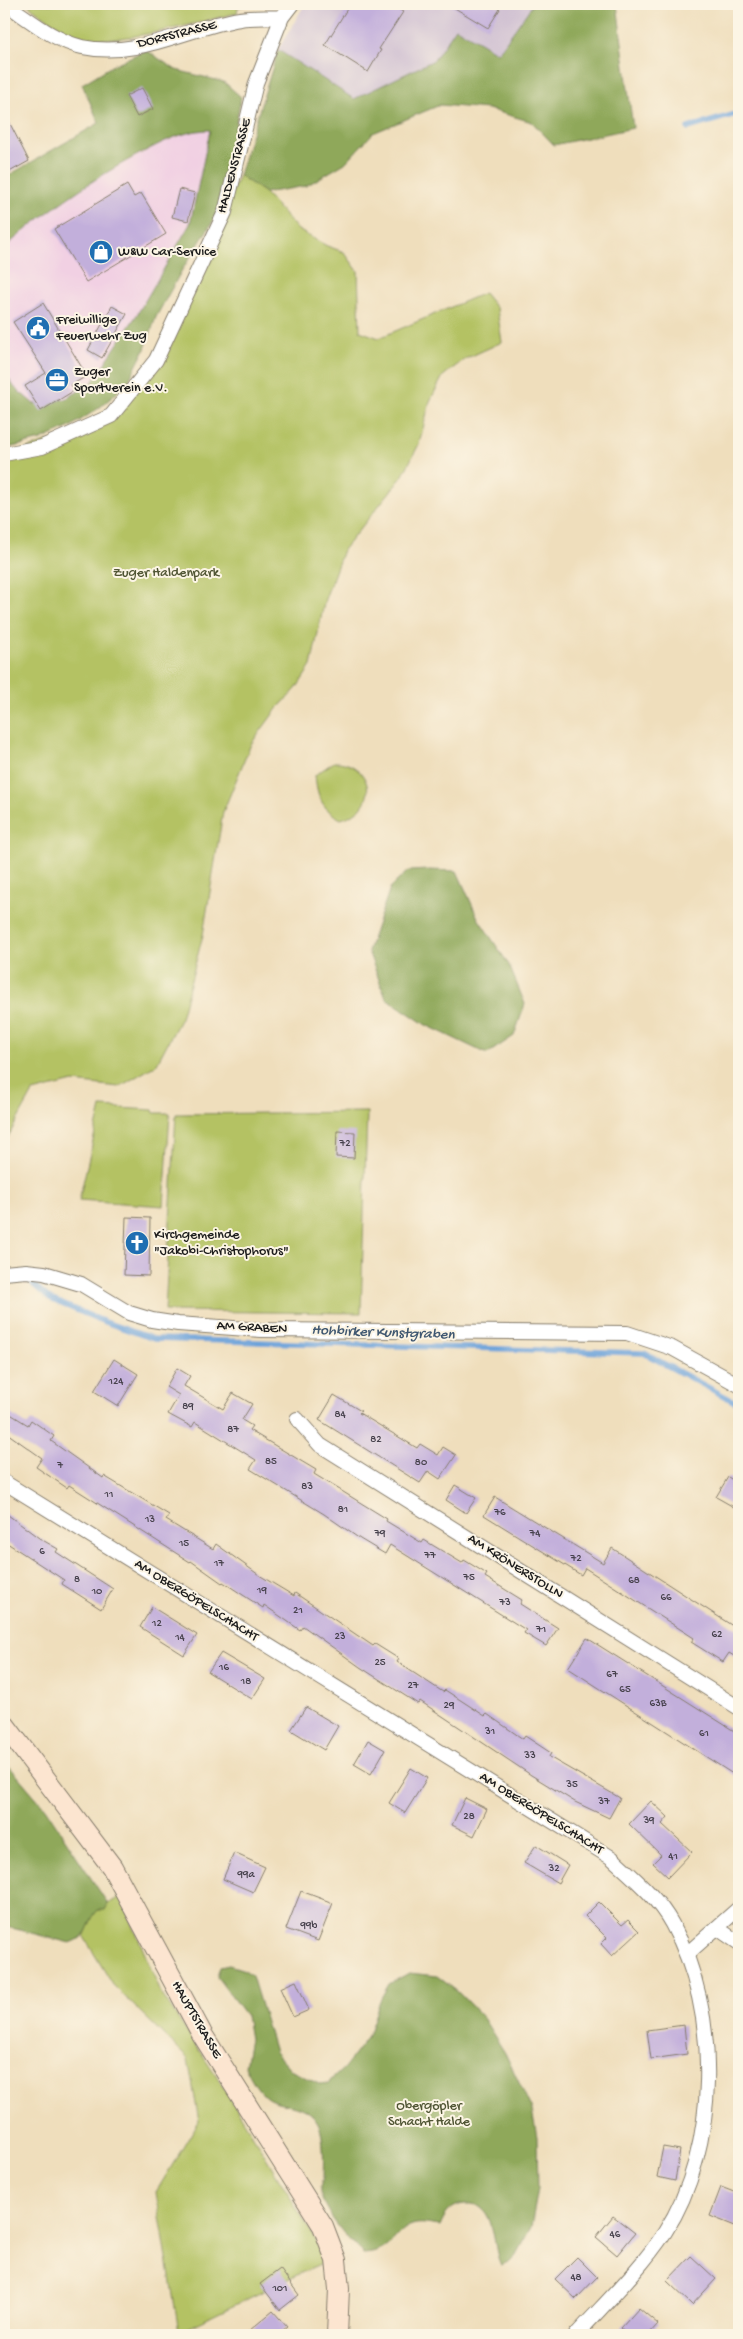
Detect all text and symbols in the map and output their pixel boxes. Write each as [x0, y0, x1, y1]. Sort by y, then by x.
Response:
street label: DORFSTRASSE [135, 17, 220, 53]
street label: HALDENSTRASSE [214, 115, 256, 215]
shop icon: W&W Car-Service [88, 239, 114, 265]
place label: W&W Car-Service [118, 244, 217, 261]
place label: Freiwillige Feuerwehr Zug [55, 312, 147, 345]
public building icon: Freiwillige Feuerwehr Zug [25, 315, 51, 341]
place label: Zuger Sportverein e.V. [74, 364, 168, 397]
office icon: Zuger Sportverein e.V. [44, 367, 70, 393]
park label: Zuger Haldenpark [113, 565, 221, 582]
house number: 72 [338, 1138, 351, 1150]
place label: Kirchgemeinde "Jakobi-Christophorus" [154, 1227, 289, 1260]
church icon: Kirchgemeinde "Jakobi-Christophorus" [124, 1230, 150, 1256]
street label: AM GRABEN [216, 1318, 288, 1338]
water label: Hohbirker Kunstgraben [311, 1322, 456, 1345]
house number: 124 [107, 1376, 124, 1388]
house number: 89 [182, 1401, 194, 1413]
house number: 84 [334, 1409, 346, 1421]
house number: 87 [227, 1424, 239, 1436]
house number: 82 [370, 1434, 382, 1446]
house number: 85 [265, 1456, 277, 1468]
house number: 80 [415, 1457, 427, 1469]
house number: 7 [56, 1460, 63, 1472]
house number: 83 [301, 1481, 313, 1493]
house number: 11 [104, 1489, 113, 1501]
house number: 81 [338, 1504, 348, 1516]
house number: 76 [493, 1507, 506, 1519]
house number: 13 [144, 1514, 155, 1526]
house number: 79 [373, 1528, 386, 1540]
house number: 74 [529, 1528, 541, 1540]
street label: AM KRÖNERSTOLLN [464, 1531, 566, 1603]
house number: 15 [178, 1538, 189, 1550]
house number: 6 [39, 1546, 45, 1558]
house number: 77 [423, 1550, 436, 1562]
house number: 72 [569, 1553, 582, 1565]
street label: AM OBERGÖPELSCHACHT [131, 1556, 262, 1646]
house number: 17 [213, 1558, 224, 1570]
house number: 75 [462, 1572, 475, 1584]
house number: 8 [74, 1574, 80, 1586]
house number: 68 [628, 1575, 640, 1587]
house number: 19 [256, 1585, 267, 1597]
house number: 10 [91, 1586, 102, 1598]
house number: 66 [660, 1592, 672, 1604]
house number: 73 [498, 1597, 511, 1609]
house number: 21 [293, 1605, 303, 1617]
house number: 12 [151, 1618, 163, 1630]
house number: 71 [535, 1624, 546, 1636]
house number: 62 [712, 1629, 723, 1641]
house number: 23 [334, 1631, 346, 1643]
house number: 14 [174, 1632, 186, 1644]
house number: 25 [374, 1657, 386, 1669]
house number: 16 [218, 1662, 229, 1674]
house number: 67 [606, 1669, 618, 1681]
house number: 18 [240, 1676, 251, 1688]
house number: 27 [407, 1680, 419, 1692]
house number: 65 [619, 1684, 631, 1696]
house number: 63B [650, 1698, 667, 1710]
house number: 29 [444, 1700, 455, 1712]
house number: 31 [484, 1726, 495, 1738]
house number: 61 [699, 1728, 709, 1740]
house number: 33 [523, 1750, 536, 1762]
street label: AM OBERGÖPELSCHACHT [476, 1769, 607, 1859]
house number: 35 [565, 1779, 578, 1791]
house number: 37 [597, 1796, 610, 1808]
house number: 28 [463, 1811, 475, 1823]
house number: 39 [642, 1815, 655, 1827]
house number: 41 [668, 1851, 678, 1863]
house number: 32 [547, 1863, 560, 1875]
house number: 99a [236, 1869, 255, 1881]
house number: 99b [300, 1920, 318, 1932]
street label: HAUPTSTRASSE [167, 1978, 226, 2063]
park label: Obergöpler Schacht Halde [388, 2098, 471, 2131]
house number: 46 [610, 2229, 621, 2241]
house number: 48 [570, 2272, 582, 2284]
house number: 101 [271, 2283, 288, 2295]

